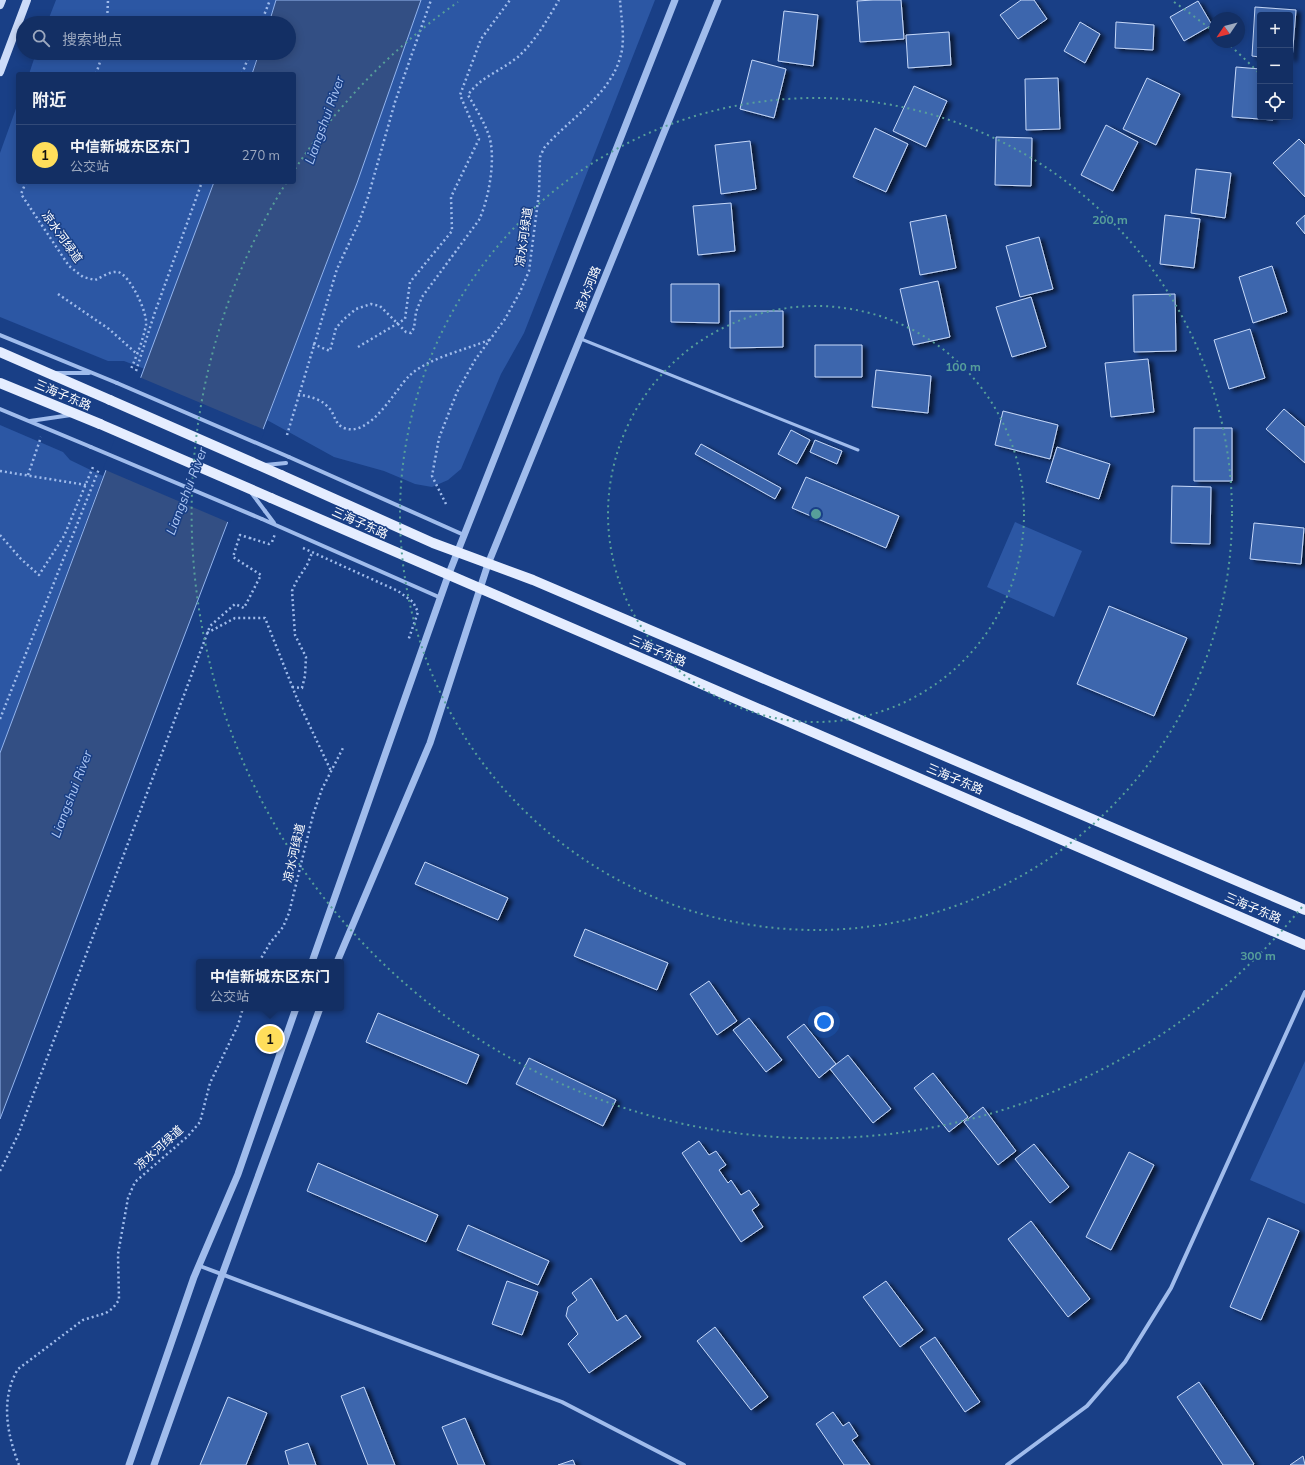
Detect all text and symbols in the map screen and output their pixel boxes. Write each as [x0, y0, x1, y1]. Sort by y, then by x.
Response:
north arrow [1209, 12, 1245, 48]
map controls [1257, 12, 1293, 120]
button: + [1257, 12, 1293, 48]
search box [16, 16, 296, 60]
icon: search [30, 27, 52, 49]
text: 搜索地点 [62, 30, 122, 49]
button: − [1257, 48, 1293, 84]
water label: Liangshui River [301, 73, 348, 166]
button: locate [1257, 84, 1293, 120]
text: 附近 [32, 89, 66, 110]
text: 中信新城东区东门 [70, 137, 190, 156]
text: 1 [41, 147, 49, 163]
text: 270 m [242, 147, 280, 163]
text: 公交站 [70, 158, 109, 174]
street label: 凉水河绿道 [512, 206, 535, 268]
street label: 凉水河绿道 [39, 208, 86, 265]
text: 200 m [1092, 212, 1128, 227]
street label: 凉水河路 [572, 264, 603, 314]
text: 100 m [945, 359, 981, 374]
street label: 三海子东路 [33, 376, 94, 413]
water label: Liangshui River [162, 444, 210, 537]
street label: 三海子东路 [330, 503, 391, 542]
centre of rings [809, 507, 823, 521]
street label: 三海子东路 [628, 632, 689, 669]
water label: Liangshui River [47, 747, 95, 840]
street label: 三海子东路 [925, 760, 986, 797]
street label: 凉水河绿道 [279, 822, 308, 884]
street label: 三海子东路 [1223, 889, 1284, 926]
text: 300 m [1240, 948, 1276, 963]
popup [196, 959, 344, 1011]
text: 中信新城东区东门 [210, 967, 330, 986]
text: 公交站 [210, 988, 249, 1004]
your location [814, 1012, 834, 1032]
pin: 1 [257, 1024, 283, 1054]
street label: 凉水河绿道 [131, 1122, 186, 1173]

